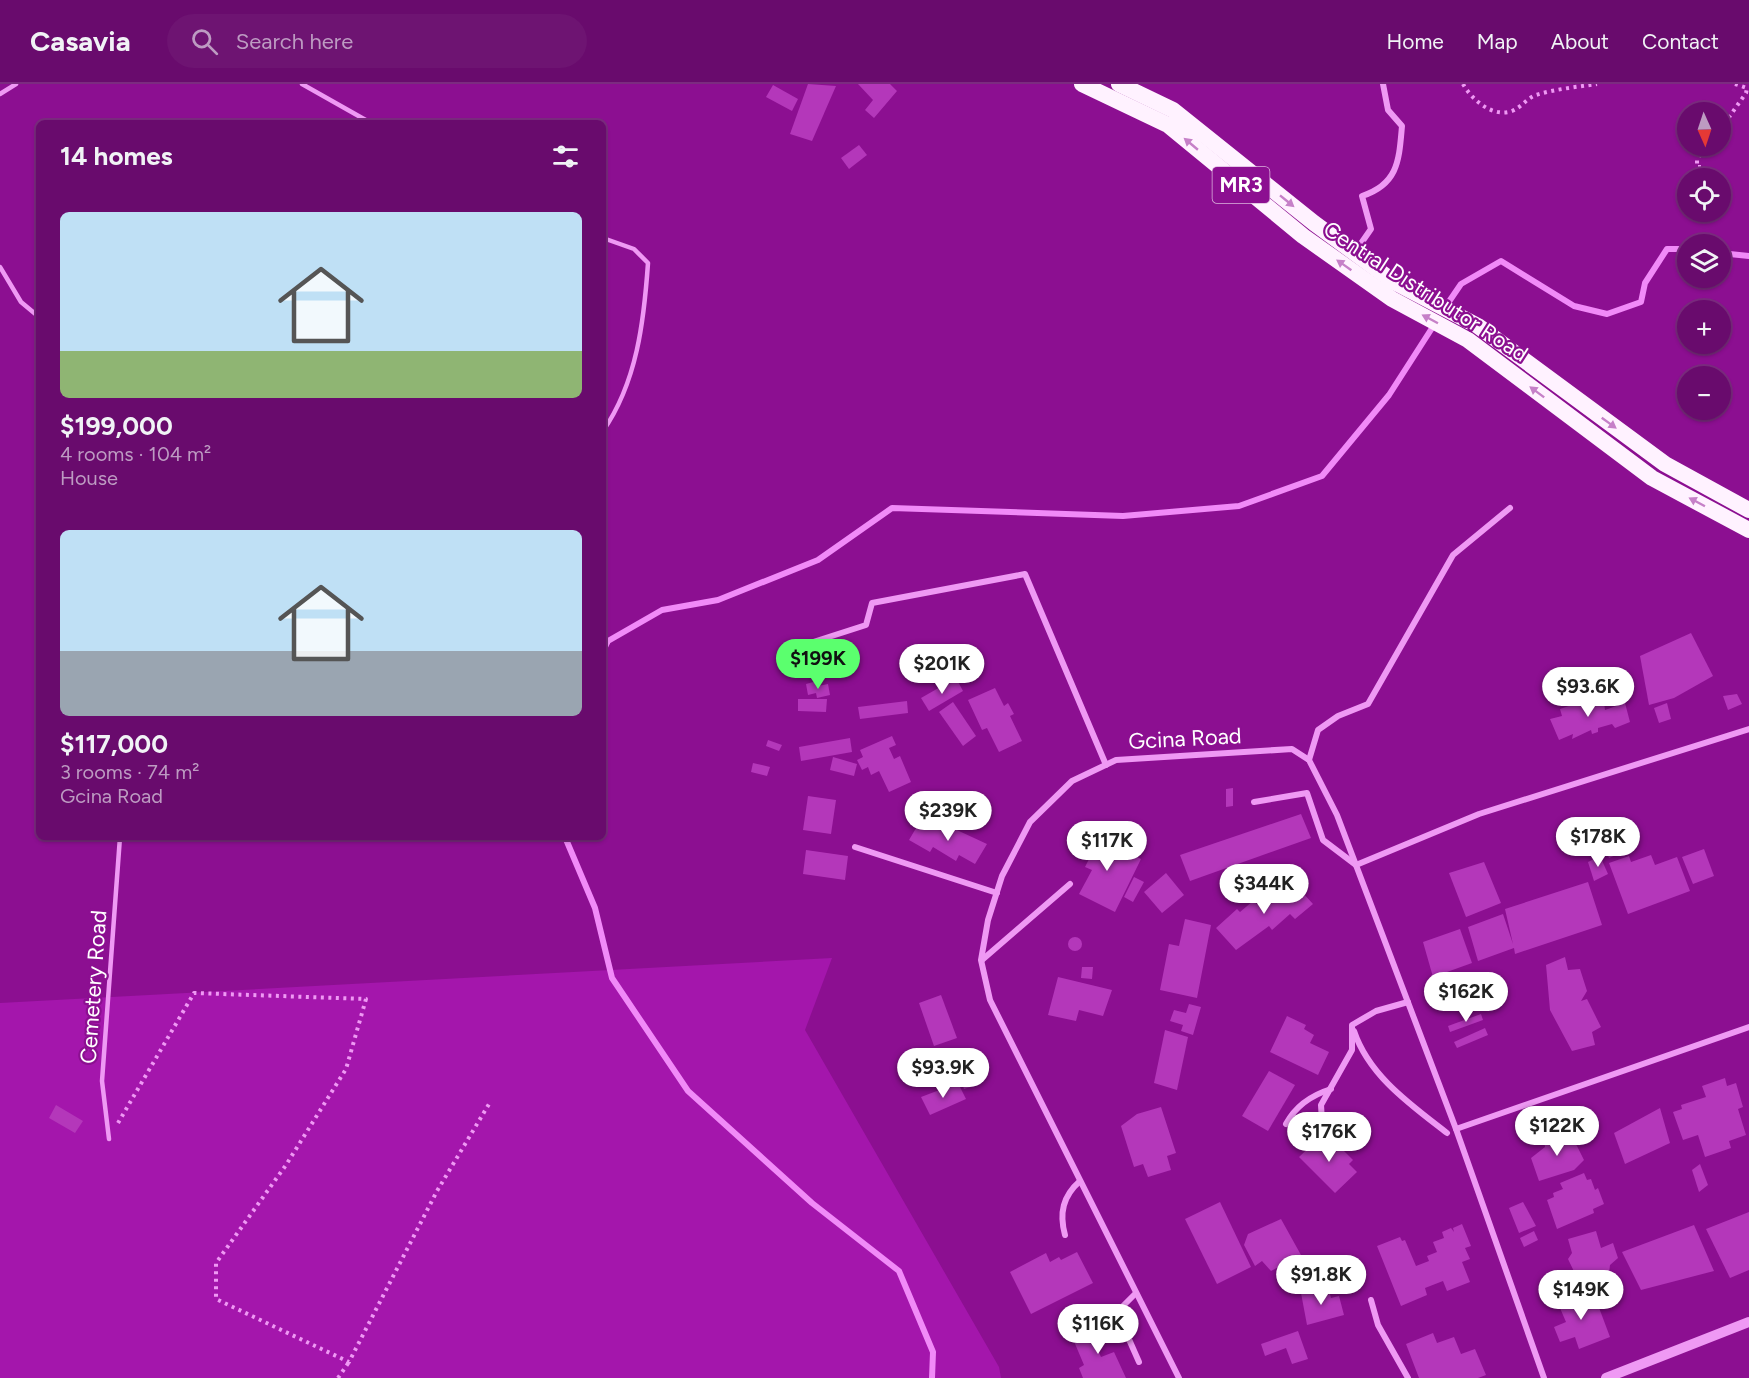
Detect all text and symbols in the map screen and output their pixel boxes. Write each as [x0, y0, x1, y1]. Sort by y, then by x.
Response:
search box [167, 14, 587, 68]
text: Casavia [30, 24, 131, 58]
icon: search [188, 25, 221, 58]
text: Search here [236, 28, 353, 55]
text: Home [1387, 29, 1444, 54]
text: Map [1477, 29, 1518, 54]
text: About [1551, 29, 1609, 54]
text: Contact [1642, 29, 1719, 54]
north arrow [1677, 102, 1731, 156]
map controls [1677, 102, 1731, 420]
one-way arrow [1184, 138, 1199, 151]
text: 14 homes [60, 140, 173, 172]
icon: filters [549, 140, 582, 173]
road number: MR3 [1212, 167, 1270, 203]
button: locate [1677, 168, 1731, 222]
one-way arrow [1279, 194, 1294, 206]
street label: Central Distributor Road [1318, 215, 1533, 368]
button: layers [1677, 234, 1731, 288]
icon: home [267, 251, 375, 359]
one-way arrow [1336, 259, 1352, 271]
button: + [1677, 300, 1731, 354]
one-way arrow [1421, 314, 1438, 324]
button: − [1677, 366, 1731, 420]
one-way arrow [1530, 386, 1546, 398]
text: $199,000 [60, 410, 173, 442]
one-way arrow [1601, 417, 1617, 429]
text: 4 rooms · 104 m² [60, 442, 211, 466]
text: House [60, 466, 118, 490]
one-way arrow [1689, 497, 1706, 507]
icon: home [267, 569, 375, 677]
pin: $199K [776, 639, 860, 690]
pin: $201K [900, 644, 984, 695]
text: $199K [790, 646, 846, 670]
text: $201K [913, 651, 971, 675]
pin: $93.6K [1539, 667, 1637, 718]
text: $93.6K [1556, 674, 1620, 698]
street label: Gcina Road [1128, 722, 1242, 755]
text: $117,000 [60, 728, 168, 760]
text: 3 rooms · 74 m² [60, 760, 199, 784]
text: Gcina Road [60, 784, 163, 808]
pin: $239K [906, 791, 990, 842]
text: $239K [919, 798, 977, 822]
pin: $178K [1556, 817, 1640, 868]
pin: $117K [1065, 821, 1149, 872]
text: $178K [1570, 824, 1626, 848]
text: $117K [1081, 828, 1133, 852]
pin: $344K [1222, 864, 1306, 915]
text: $344K [1234, 871, 1294, 895]
street label: Cemetery Road [75, 909, 112, 1065]
pin: $162K [1424, 972, 1508, 1023]
text: $162K [1438, 979, 1494, 1003]
pin: $93.9K [894, 1048, 992, 1099]
text: $93.9K [911, 1055, 975, 1079]
pin: $122K [1515, 1106, 1599, 1157]
pin: $176K [1287, 1112, 1371, 1163]
text: $122K [1529, 1113, 1585, 1137]
text: $176K [1301, 1119, 1357, 1143]
pin: $91.8K [1272, 1255, 1370, 1306]
text: $91.8K [1290, 1262, 1352, 1286]
pin: $149K [1539, 1270, 1623, 1321]
text: $149K [1552, 1277, 1610, 1301]
pin: $116K [1056, 1304, 1140, 1355]
text: $116K [1072, 1311, 1124, 1335]

